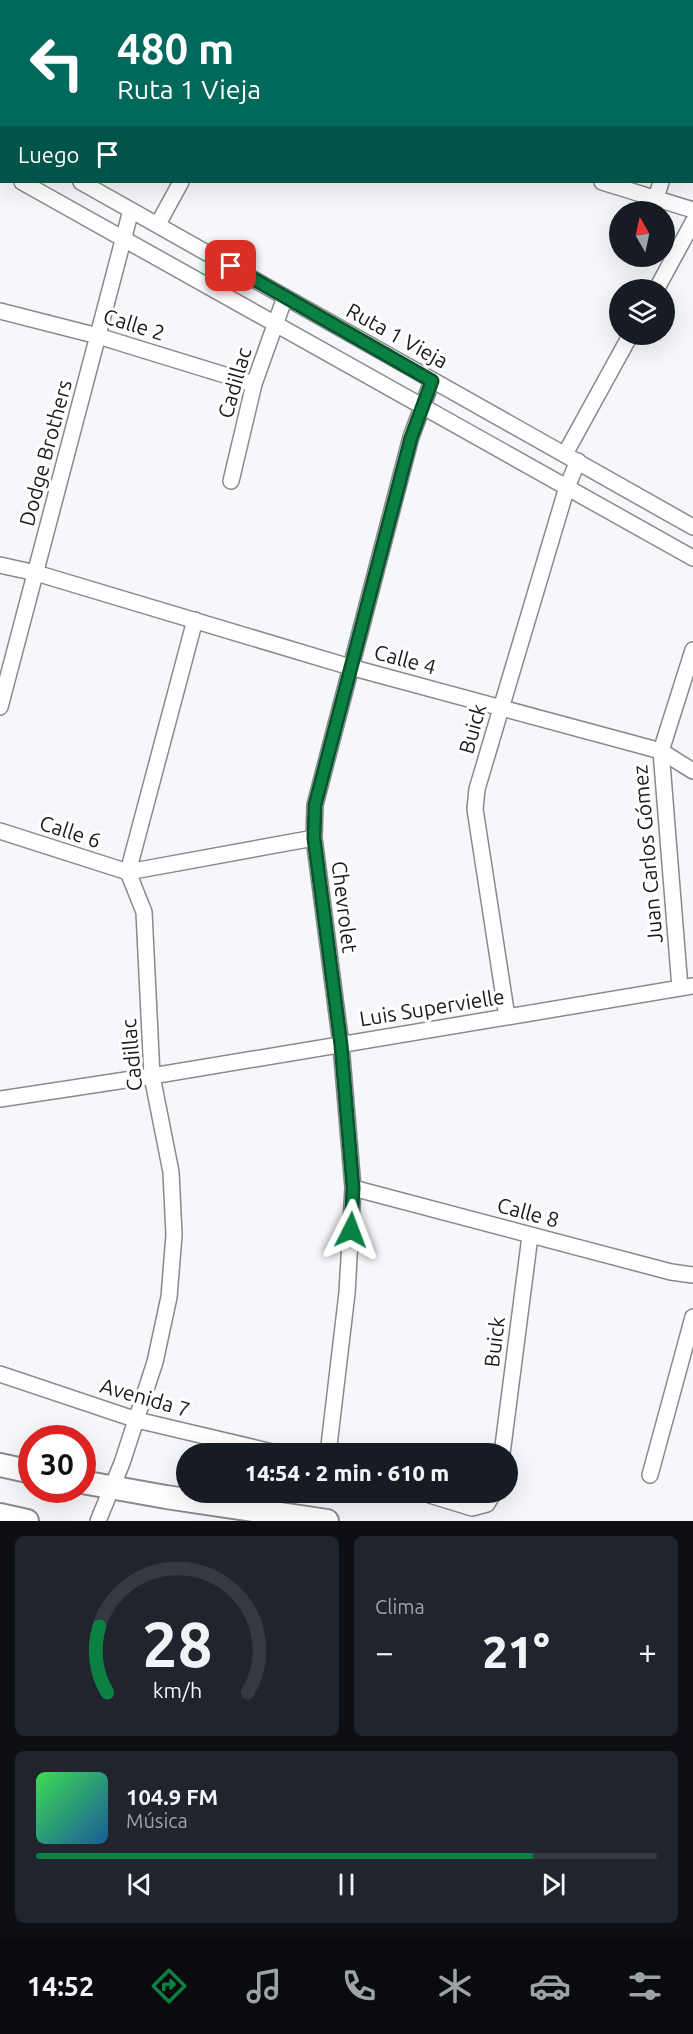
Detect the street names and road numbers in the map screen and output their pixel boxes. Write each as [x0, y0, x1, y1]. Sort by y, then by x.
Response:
street label: Ruta 1 Vieja [343, 297, 452, 373]
street label: Calle 2 [101, 303, 168, 345]
street label: Cadillac [212, 344, 256, 421]
street label: Dodge Brothers [14, 377, 76, 528]
street label: Calle 4 [372, 639, 439, 679]
street label: Buick [454, 701, 491, 756]
street label: Juan Carlos Gómez [627, 764, 667, 944]
street label: Calle 6 [37, 810, 104, 852]
street label: Chevrolet [327, 860, 363, 954]
street label: Luis Supervielle [358, 984, 506, 1030]
street label: Cadillac [116, 1018, 146, 1092]
street label: Calle 8 [495, 1192, 562, 1232]
street label: Buick [479, 1315, 509, 1369]
street label: Avenida 7 [98, 1373, 193, 1421]

